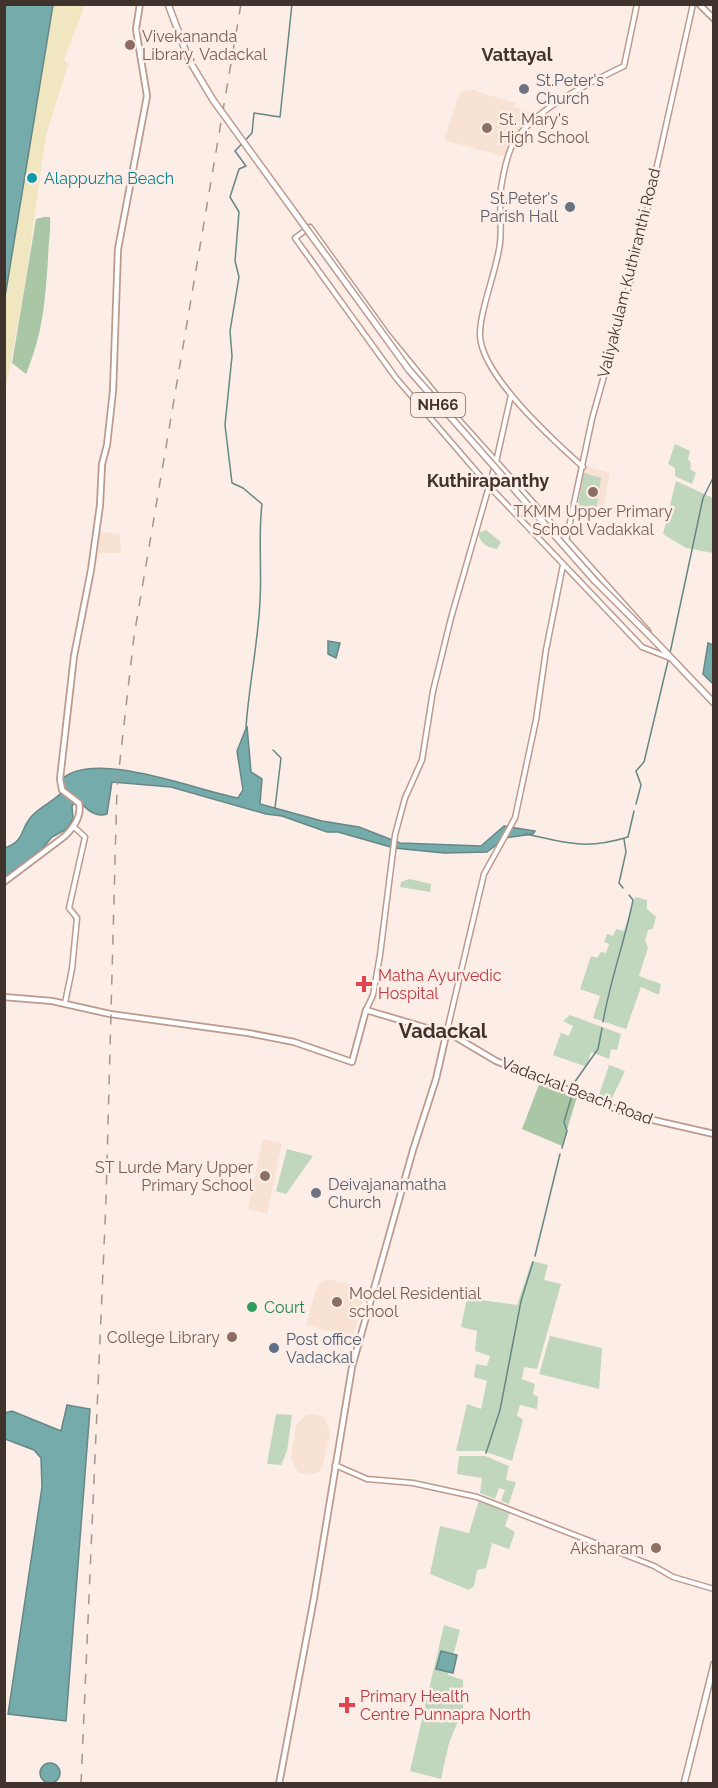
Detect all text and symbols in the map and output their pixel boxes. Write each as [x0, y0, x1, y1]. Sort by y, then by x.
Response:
place label: Vivekananda Library, Vadackal [142, 27, 268, 64]
marker: Vivekananda Library, Vadackal [123, 38, 137, 52]
district label: Vattayal [482, 44, 553, 65]
place label: St.Peter's Church [536, 71, 604, 108]
marker: St.Peter's Church [517, 82, 531, 96]
place label: St. Mary's High School [499, 110, 589, 147]
marker: St. Mary's High School [480, 121, 494, 135]
street label: Valiyakulam Kuthiranthi Road [594, 166, 664, 380]
place label: Alappuzha Beach [44, 169, 174, 188]
marker: Alappuzha Beach [25, 171, 39, 185]
place label: St.Peter's Parish Hall [480, 189, 559, 226]
marker: St.Peter's Parish Hall [563, 200, 577, 214]
road number: NH66 [411, 393, 465, 417]
district label: Kuthirapanthy [427, 470, 549, 491]
marker: TKMM Upper Primary School Vadakkal [586, 485, 600, 499]
place label: TKMM Upper Primary School Vadakkal [513, 502, 673, 539]
place label: Matha Ayurvedic Hospital [378, 966, 502, 1003]
marker: Matha Ayurvedic Hospital [355, 975, 373, 993]
district label: Vadackal [399, 1019, 488, 1043]
street label: Vadackal Beach Road [499, 1053, 655, 1129]
place label: ST Lurde Mary Upper Primary School [95, 1158, 254, 1195]
marker: ST Lurde Mary Upper Primary School [258, 1169, 272, 1183]
place label: Deivajanamatha Church [328, 1175, 447, 1212]
marker: Deivajanamatha Church [309, 1186, 323, 1200]
place label: Model Residential school [349, 1284, 482, 1321]
marker: Model Residential school [330, 1295, 344, 1309]
place label: Court [264, 1298, 306, 1317]
marker: Court [245, 1300, 259, 1314]
place label: College Library [107, 1328, 220, 1347]
marker: College Library [225, 1330, 239, 1344]
place label: Post office Vadackal [286, 1330, 362, 1367]
marker: Post office Vadackal [267, 1341, 281, 1355]
place label: Aksharam [570, 1539, 644, 1558]
marker: Aksharam [649, 1541, 663, 1555]
place label: Primary Health Centre Punnapra North [360, 1687, 531, 1724]
marker: Primary Health Centre Punnapra North [338, 1696, 356, 1714]

